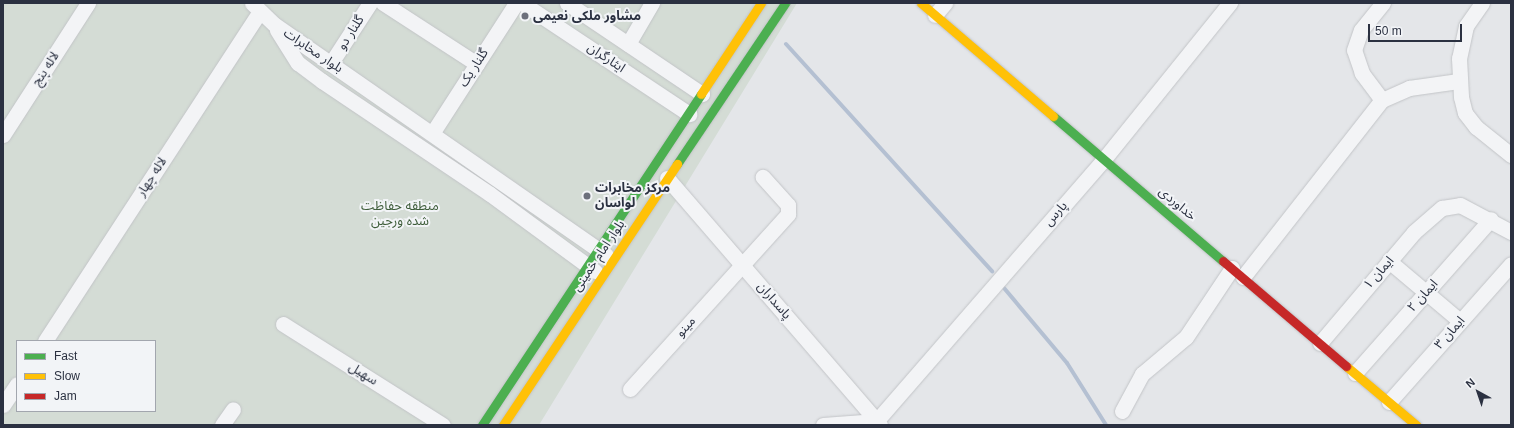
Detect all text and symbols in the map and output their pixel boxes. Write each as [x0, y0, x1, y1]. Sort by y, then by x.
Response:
place label: مشاور ملکی نعیمی [533, 8, 641, 24]
marker: مشاور ملکی نعیمی [520, 11, 530, 21]
street label: گلنار دو [334, 13, 368, 53]
scale bar [1370, 16, 1464, 42]
text: 50 m [1375, 24, 1402, 38]
street label: بلوار مخابرات [280, 25, 346, 77]
street label: ایثارگران [584, 40, 628, 76]
street label: گلنار یک [456, 46, 492, 90]
street label: لاله پنج [29, 49, 63, 89]
street label: لاله چهار [134, 154, 170, 200]
place label: مرکز مخابرات لواسان [595, 181, 670, 212]
street label: خداوردی [1155, 184, 1199, 224]
marker: مرکز مخابرات لواسان [582, 191, 592, 201]
street label: پارس [1041, 198, 1071, 230]
park label: منطقه حفاظت شده ورجین [361, 199, 439, 230]
street label: بلوار امام خمینی [569, 217, 629, 295]
street label: ایمان ۱ [1361, 253, 1397, 293]
street label: ایمان ۲ [1404, 277, 1442, 315]
street label: پاسداران [754, 279, 794, 323]
street label: ایمان ۳ [1432, 313, 1468, 353]
street label: مینو [673, 314, 699, 340]
legend [16, 340, 156, 412]
text: Fast [54, 349, 77, 363]
street label: سهیل [346, 359, 380, 389]
text: Slow [54, 369, 80, 383]
north arrow [1458, 372, 1498, 412]
text: N [1463, 376, 1477, 390]
text: Jam [54, 389, 77, 403]

